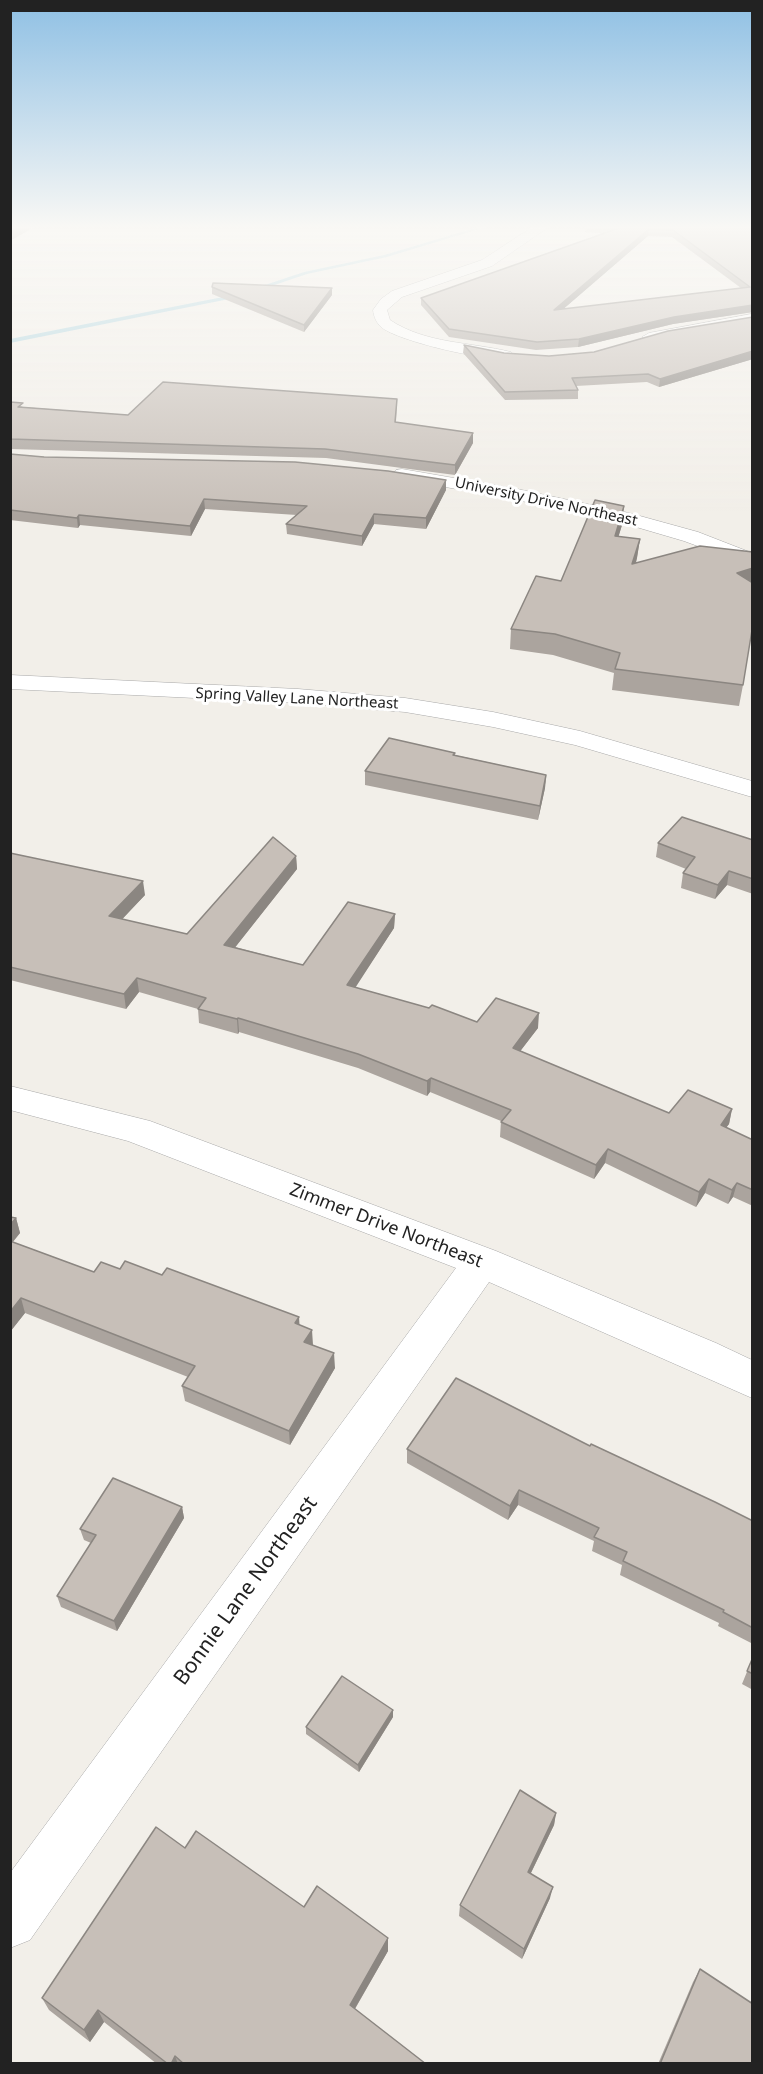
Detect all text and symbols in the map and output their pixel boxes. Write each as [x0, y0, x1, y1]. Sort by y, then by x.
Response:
street label: University Drive Northeast [453, 474, 639, 530]
street label: Spring Valley Lane Northeast [195, 685, 399, 713]
street label: Zimmer Drive Northeast [286, 1179, 486, 1273]
street label: Bonnie Lane Northeast [169, 1492, 323, 1690]

